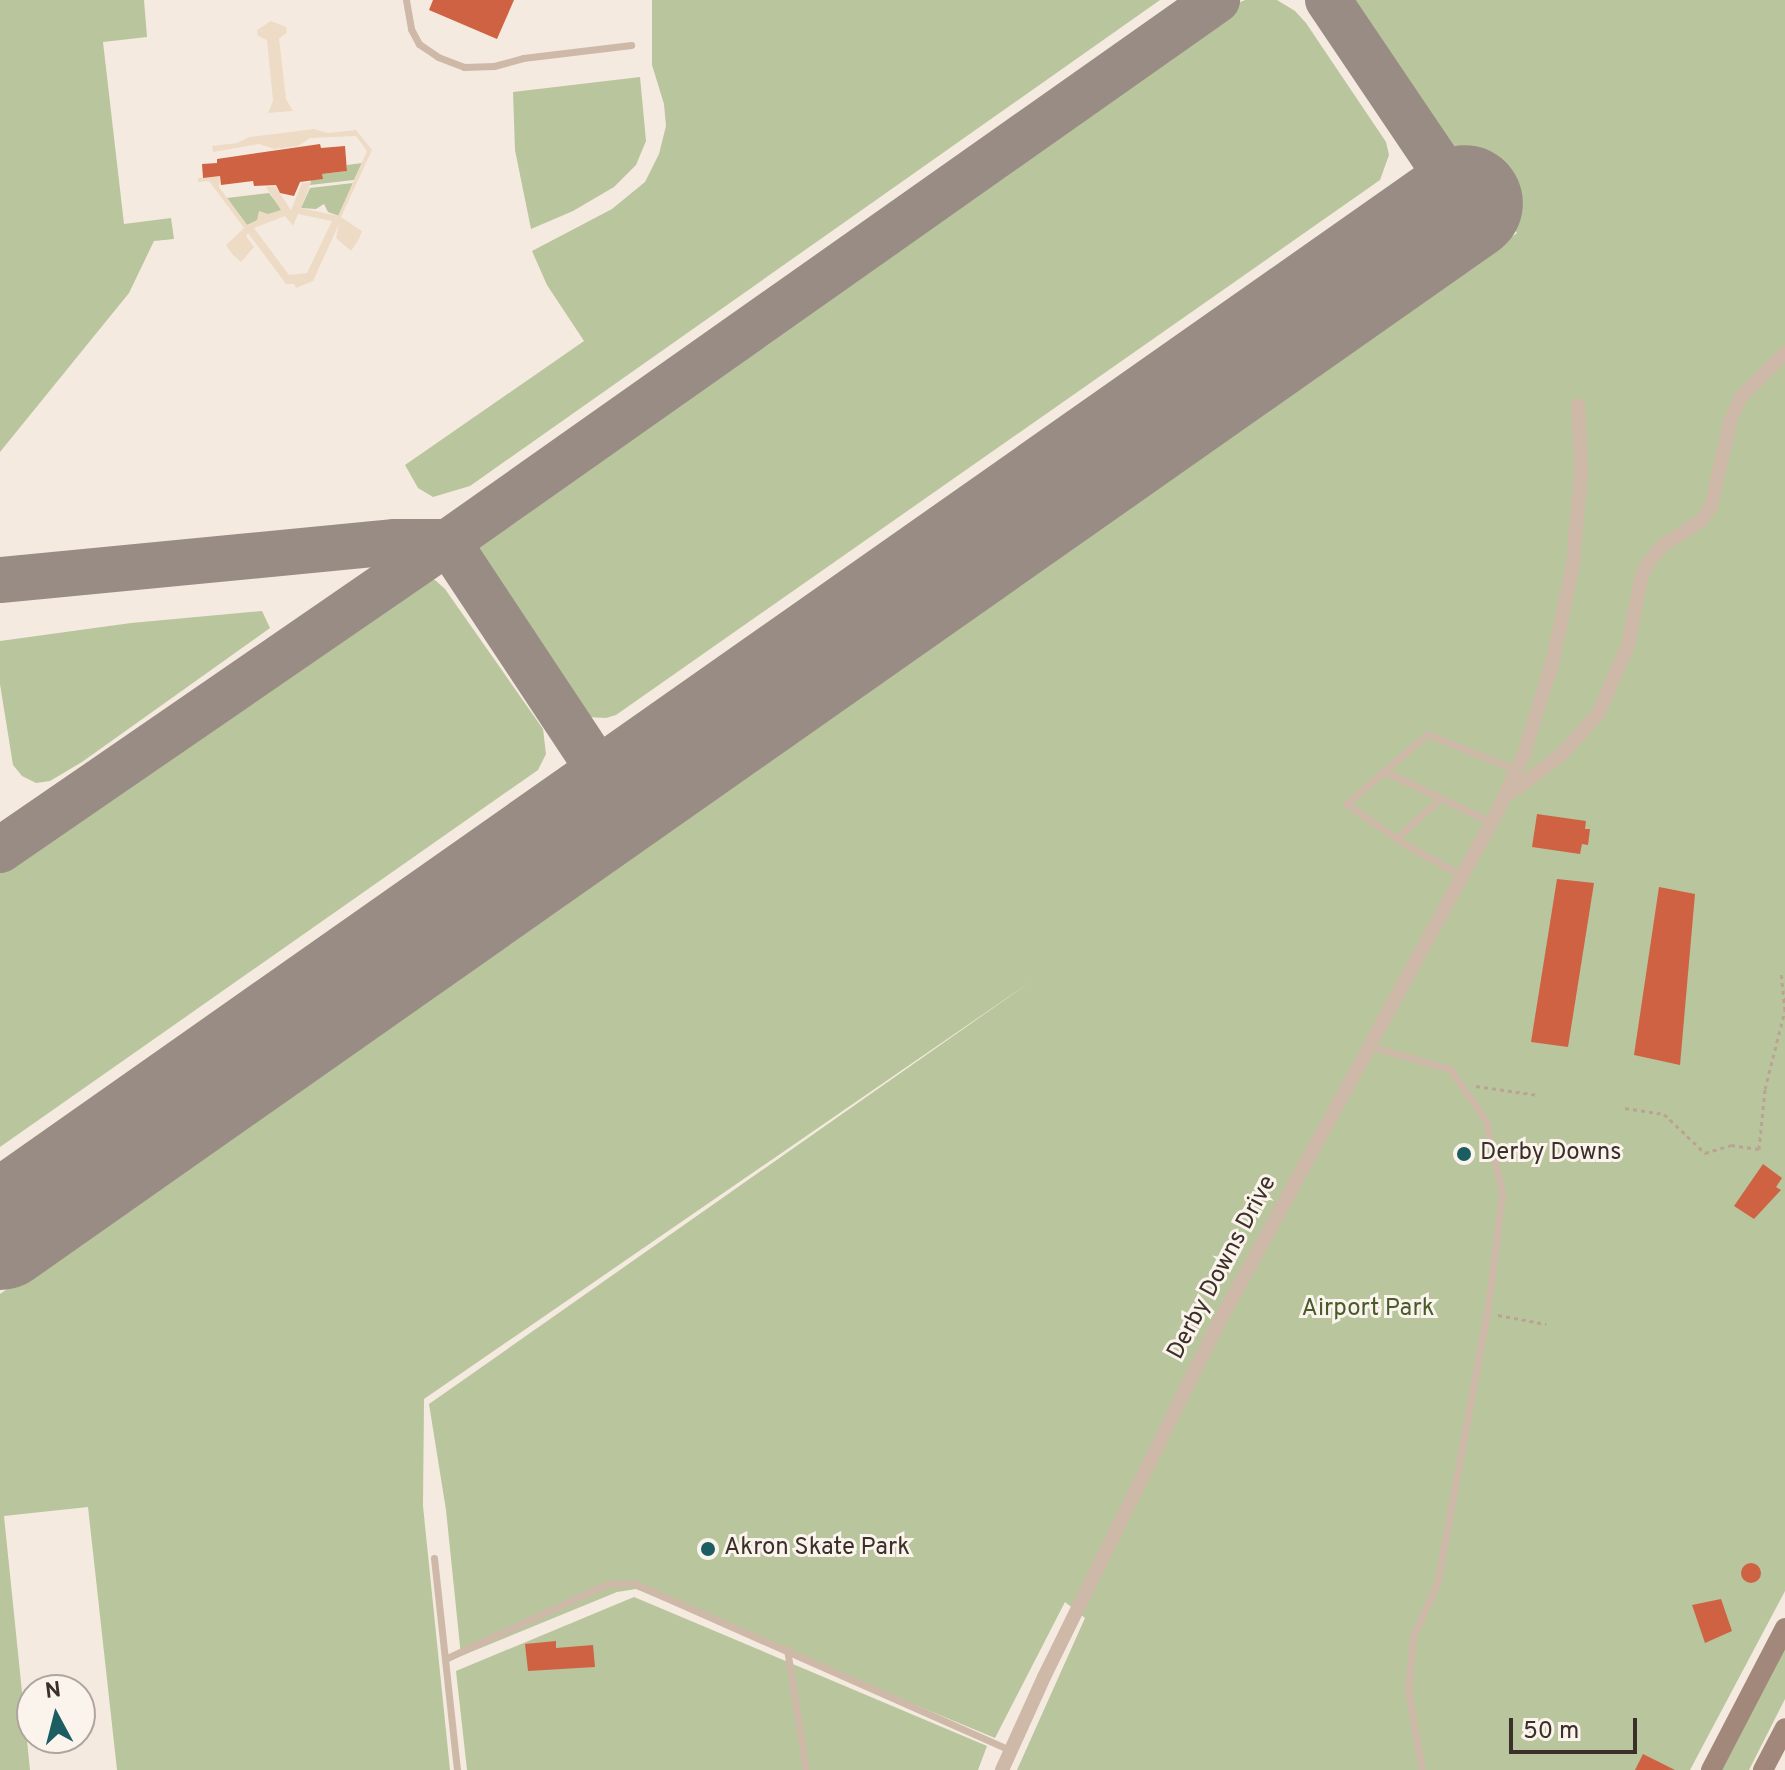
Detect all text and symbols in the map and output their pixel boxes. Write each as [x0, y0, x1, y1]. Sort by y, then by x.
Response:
place label: Derby Downs [1480, 1140, 1621, 1168]
marker: Derby Downs [1455, 1145, 1473, 1163]
street label: Derby Downs Drive [1162, 1171, 1284, 1365]
park label: Airport Park [1302, 1296, 1434, 1324]
place label: Akron Skate Park [724, 1535, 910, 1563]
marker: Akron Skate Park [699, 1540, 717, 1558]
north arrow [16, 1674, 96, 1754]
text: N [44, 1677, 63, 1706]
scale bar [1513, 1702, 1641, 1752]
text: 50 m [1523, 1717, 1579, 1747]

